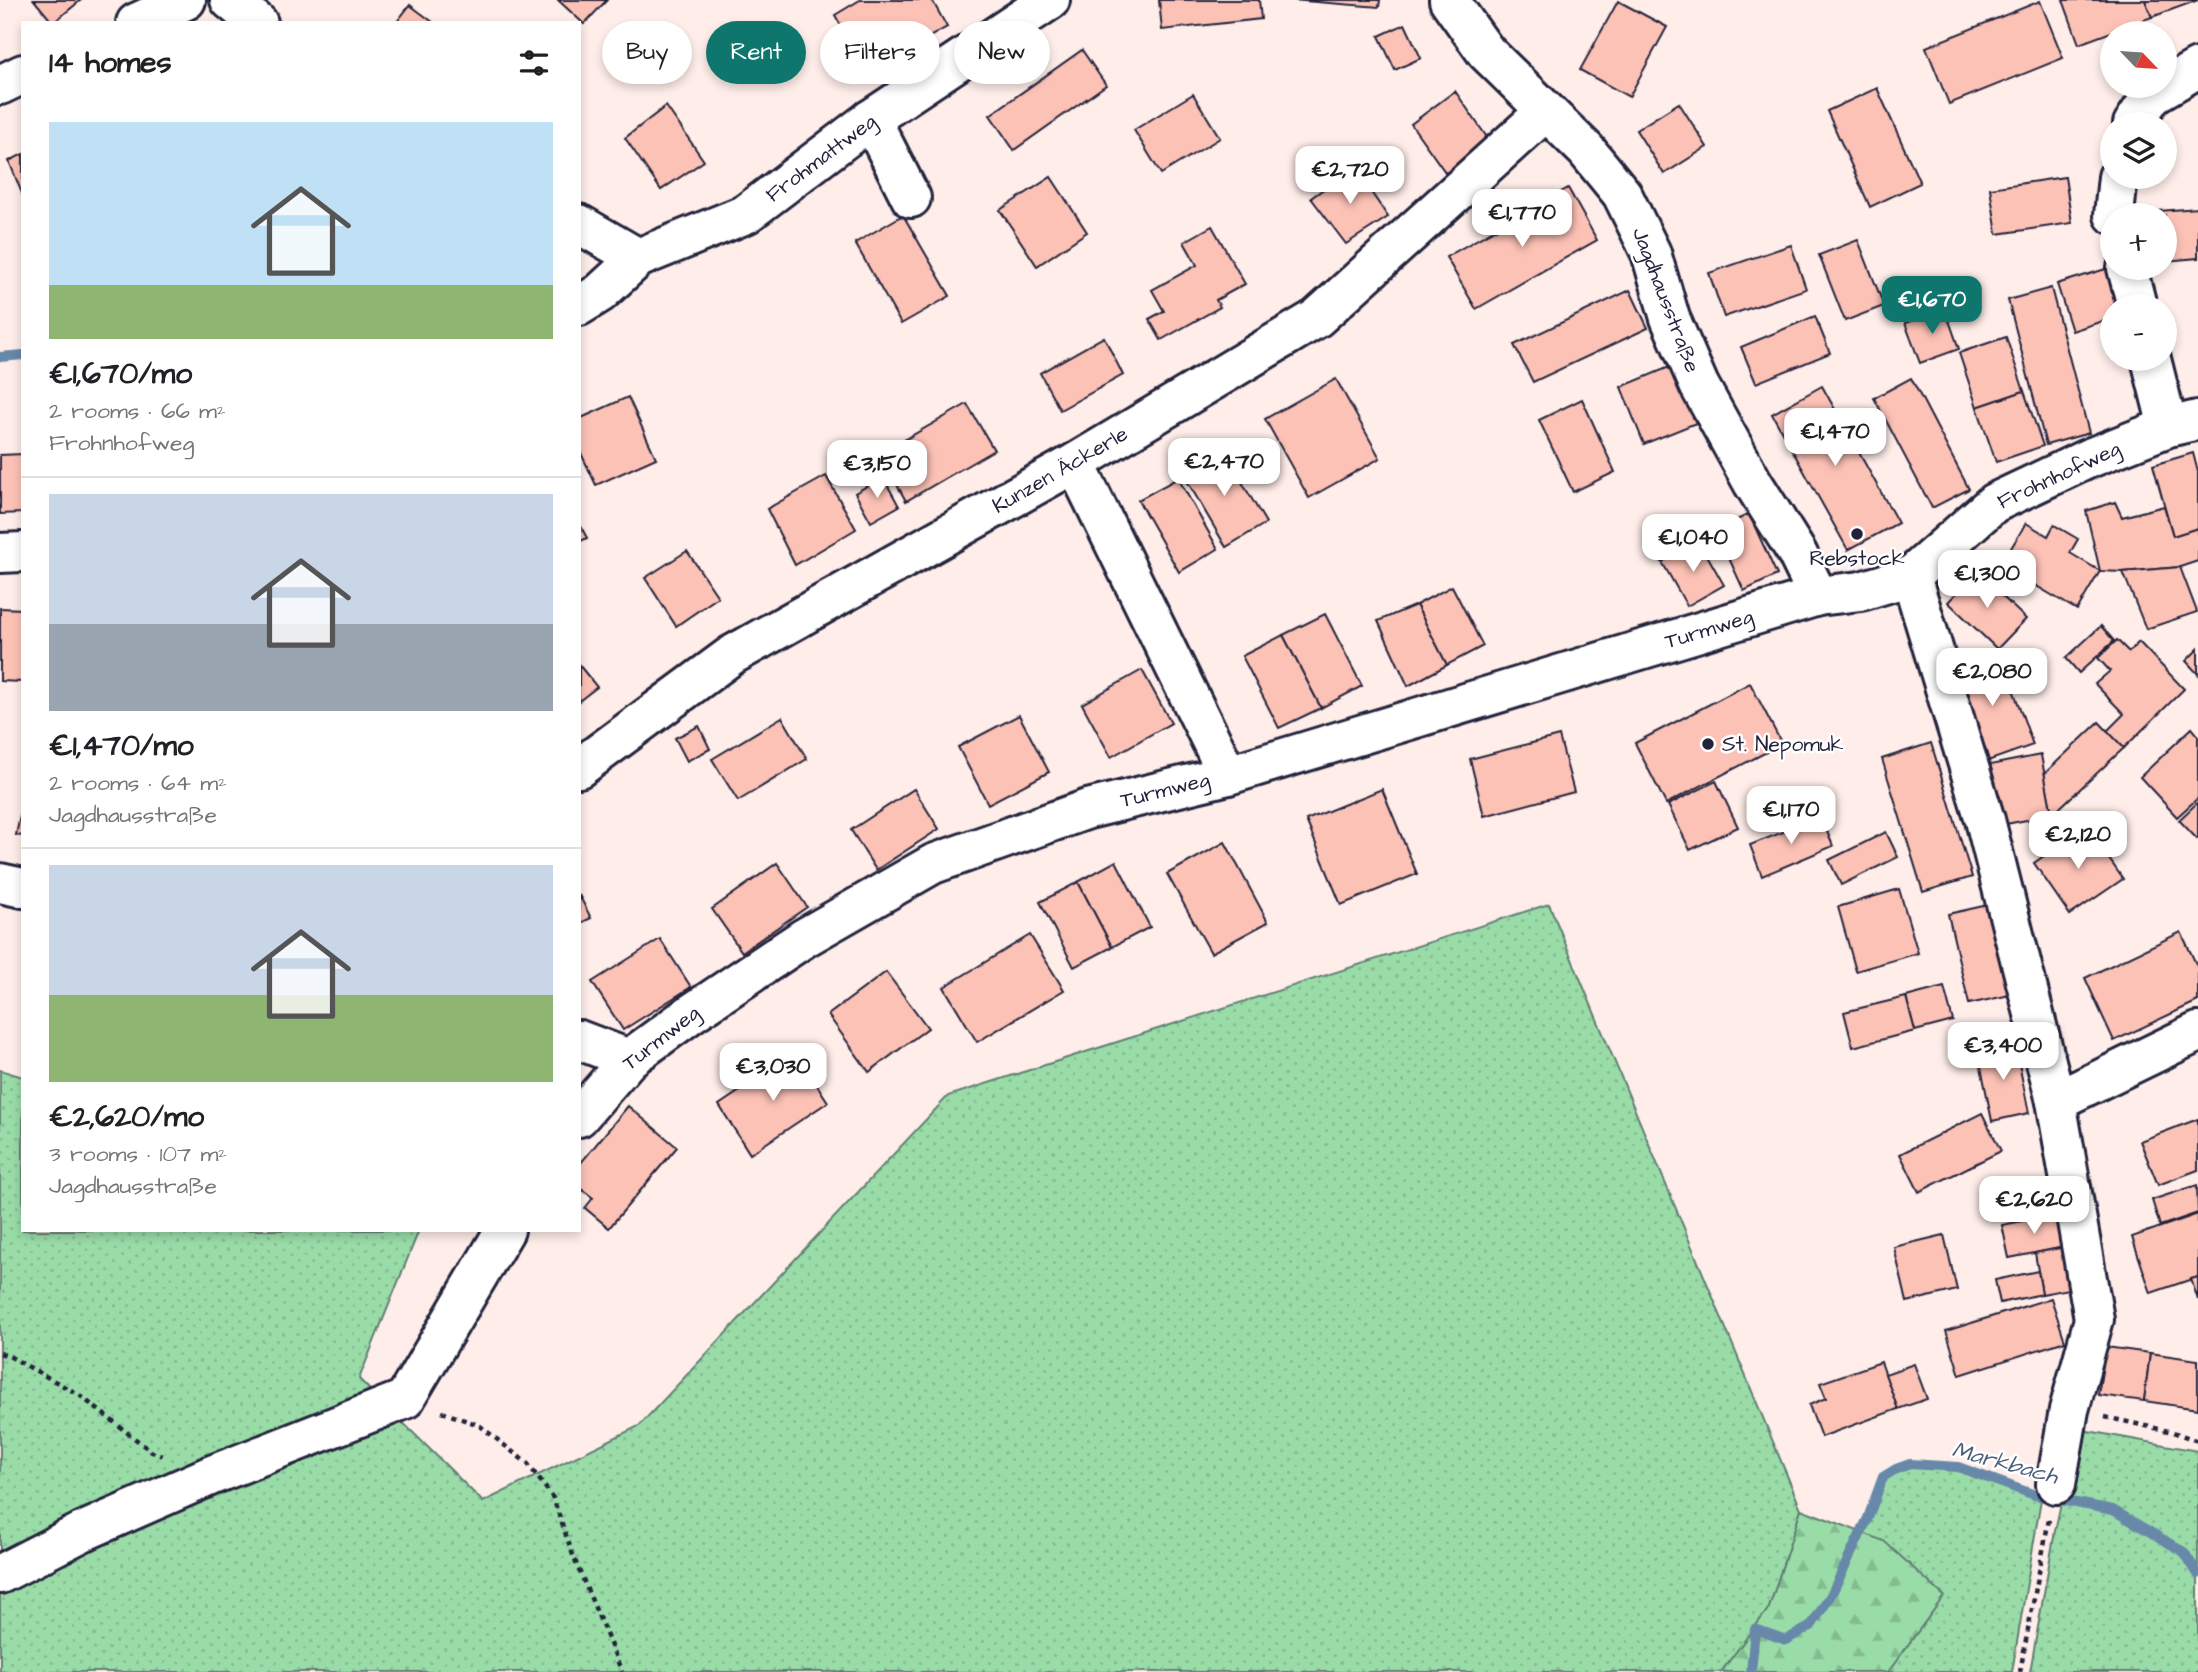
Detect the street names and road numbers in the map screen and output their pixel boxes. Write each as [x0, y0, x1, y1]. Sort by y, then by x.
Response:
street label: Frohmattweg [760, 107, 884, 211]
street label: Jagdhausstraße [1623, 223, 1707, 377]
street label: Kunzen Äckerle [987, 419, 1133, 521]
street label: Frohnhofweg [1993, 434, 2126, 518]
street label: Turmweg [1661, 602, 1757, 658]
street label: Turmweg [1117, 765, 1213, 817]
street label: Turmweg [616, 999, 707, 1079]

